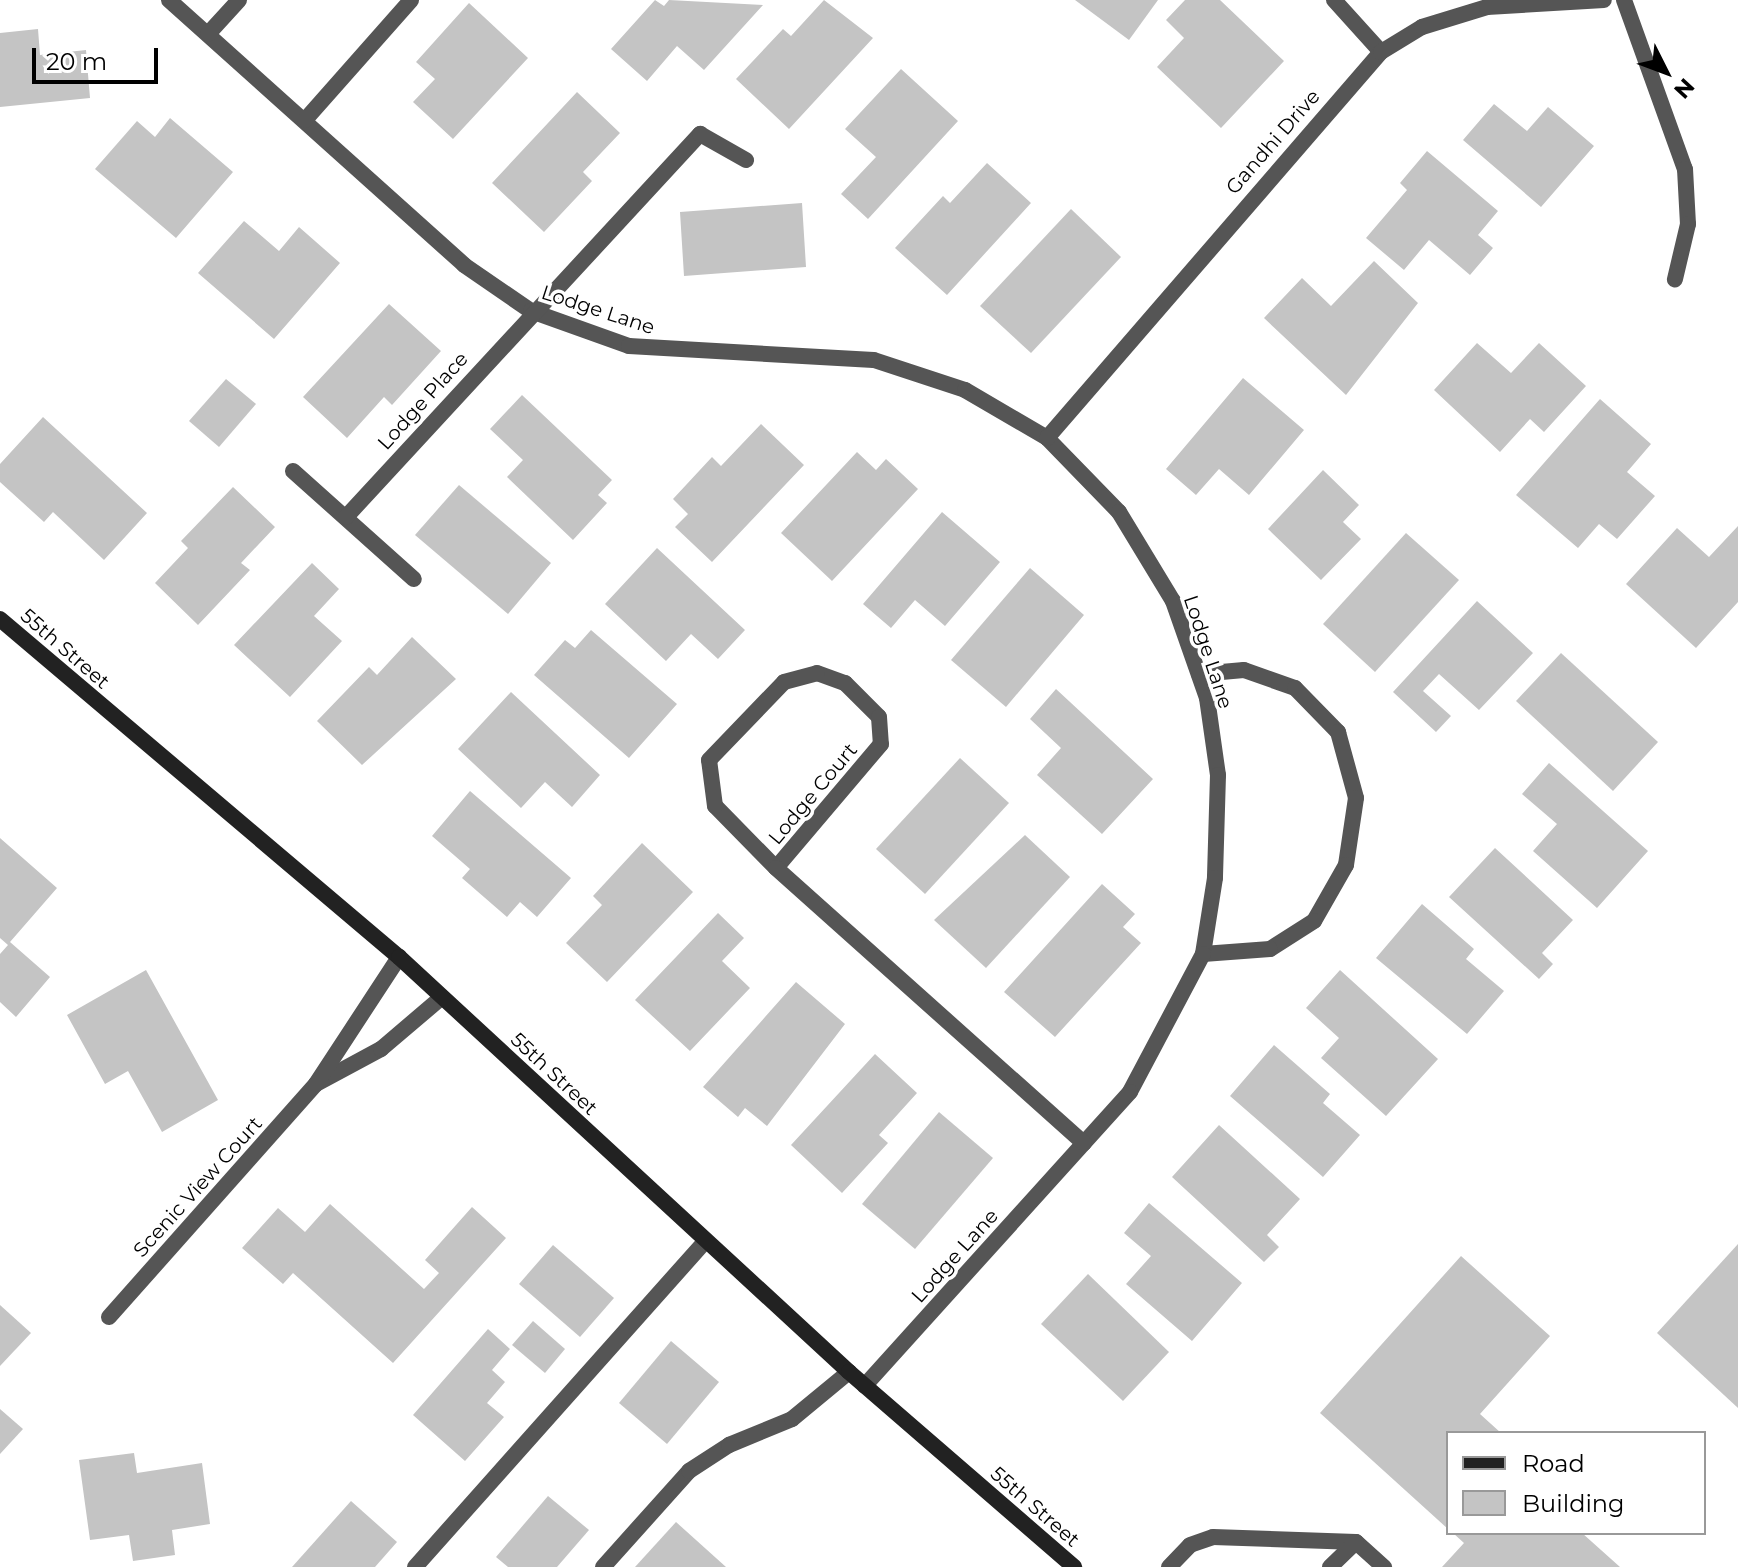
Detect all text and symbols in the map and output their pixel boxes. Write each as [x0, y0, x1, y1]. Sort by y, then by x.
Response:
scale bar [36, 32, 162, 82]
north arrow [1626, 32, 1706, 112]
text: 20 m [46, 47, 107, 76]
text: N [1668, 73, 1700, 104]
street label: Gandhi Drive [1221, 85, 1325, 199]
street label: Lodge Lane [538, 280, 658, 340]
street label: Lodge Place [373, 347, 473, 455]
street label: Lodge Lane [1178, 592, 1238, 712]
street label: 55th Street [16, 604, 114, 694]
street label: Lodge Court [764, 738, 862, 850]
street label: 55th Street [506, 1028, 602, 1120]
street label: Scenic View Court [129, 1112, 267, 1262]
street label: Lodge Lane [907, 1204, 1003, 1308]
legend [1446, 1431, 1706, 1535]
text: Road [1522, 1449, 1585, 1478]
street label: 55th Street [986, 1462, 1084, 1552]
text: Building [1522, 1489, 1625, 1518]

